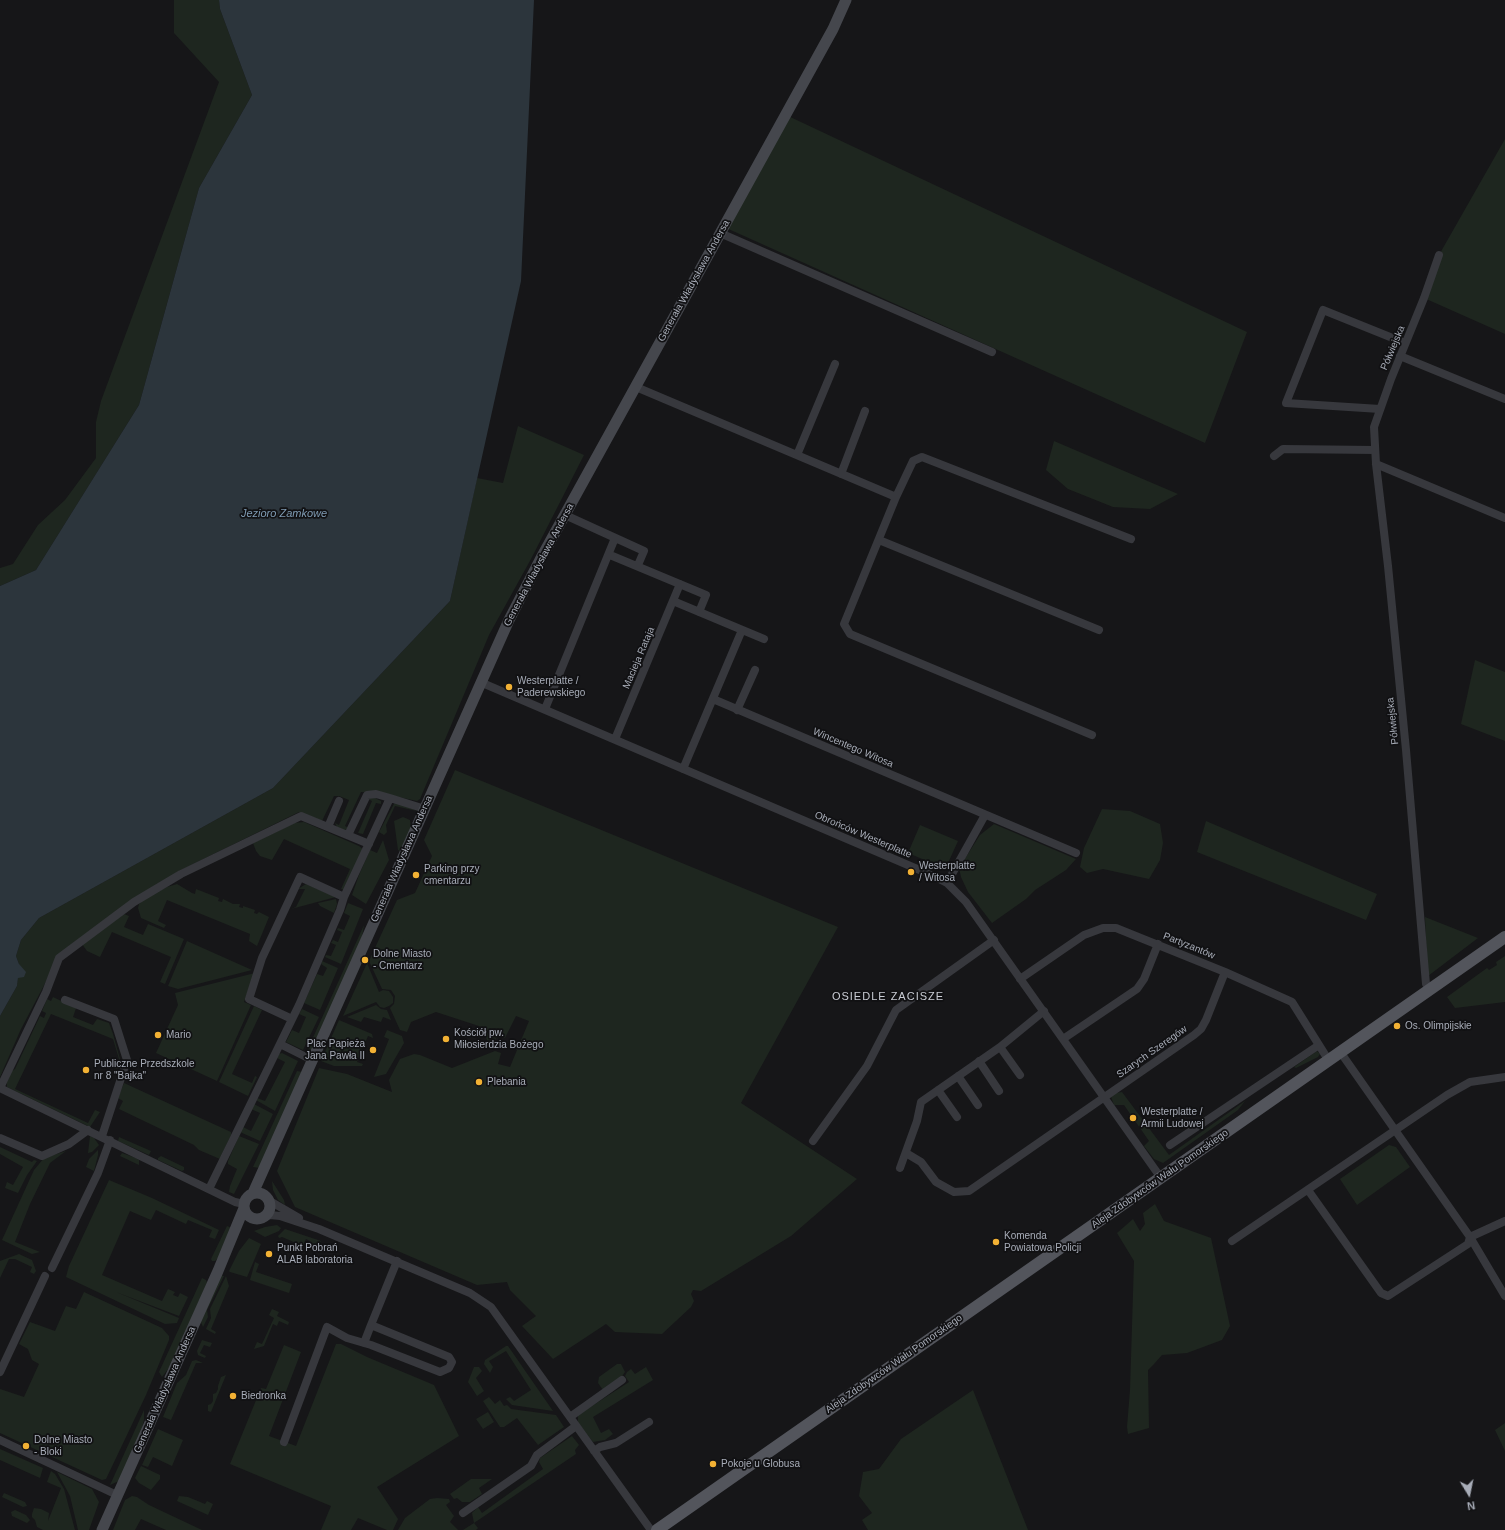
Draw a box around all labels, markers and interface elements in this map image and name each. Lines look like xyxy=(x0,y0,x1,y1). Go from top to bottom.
street label: Generała Władysława Andersa xyxy=(655,218,733,344)
street label: Półwiejska xyxy=(1378,324,1408,372)
street label: Generała Władysława Andersa xyxy=(501,502,577,628)
water label: Jezioro Zamkowe xyxy=(241,507,327,521)
street label: Macieja Rataja xyxy=(621,625,657,691)
place label: Westerplatte / Paderewskiego xyxy=(517,675,585,698)
marker: Westerplatte / Paderewskiego xyxy=(504,682,514,692)
street label: Półwiejska xyxy=(1385,697,1401,745)
street label: Wincentego Witosa xyxy=(811,726,895,770)
street label: Generała Władysława Andersa xyxy=(369,794,435,924)
street label: Obrońców Westerplatte xyxy=(813,809,913,861)
place label: Westerplatte / Witosa xyxy=(919,860,975,884)
place label: Parking przy cmentarzu xyxy=(424,863,480,886)
marker: Westerplatte / Witosa xyxy=(906,867,916,877)
marker: Parking przy cmentarzu xyxy=(411,870,421,880)
street label: Partyzantów xyxy=(1161,930,1217,962)
place label: Dolne Miasto - Cmentarz xyxy=(373,948,431,972)
marker: Dolne Miasto - Cmentarz xyxy=(360,955,370,965)
district label: OSIEDLE ZACISZE xyxy=(832,990,944,1004)
place label: Os. Olimpijskie xyxy=(1405,1020,1472,1032)
marker: Os. Olimpijskie xyxy=(1392,1021,1402,1031)
street label: Szarych Szeregów xyxy=(1114,1023,1190,1081)
place label: Kościół pw. Miłosierdzia Bożego xyxy=(454,1027,543,1050)
place label: Mario xyxy=(166,1029,191,1041)
marker: Mario xyxy=(153,1030,163,1040)
marker: Kościół pw. Miłosierdzia Bożego xyxy=(441,1034,451,1044)
place label: Plac Papieża Jana Pawła II xyxy=(305,1038,365,1062)
marker: Plac Papieża Jana Pawła II xyxy=(368,1045,378,1055)
place label: Publiczne Przedszkole nr 8 "Bajka" xyxy=(94,1058,195,1082)
marker: Publiczne Przedszkole nr 8 "Bajka" xyxy=(81,1065,91,1075)
place label: Plebania xyxy=(487,1076,526,1088)
marker: Plebania xyxy=(474,1077,484,1087)
place label: Westerplatte / Armii Ludowej xyxy=(1141,1106,1204,1130)
marker: Westerplatte / Armii Ludowej xyxy=(1128,1113,1138,1123)
street label: Aleja Zdobywców Wału Pomorskiego xyxy=(1089,1127,1231,1231)
place label: Komenda Powiatowa Policji xyxy=(1004,1230,1081,1254)
marker: Komenda Powiatowa Policji xyxy=(991,1237,1001,1247)
place label: Punkt Pobrań ALAB laboratoria xyxy=(277,1242,353,1266)
marker: Punkt Pobrań ALAB laboratoria xyxy=(264,1249,274,1259)
street label: Aleja Zdobywców Wału Pomorskiego xyxy=(823,1312,965,1416)
street label: Generała Władysława Andersa xyxy=(132,1325,198,1455)
place label: Biedronka xyxy=(241,1390,286,1402)
marker: Biedronka xyxy=(228,1391,238,1401)
place label: Dolne Miasto - Bloki xyxy=(34,1434,92,1458)
marker: Dolne Miasto - Bloki xyxy=(21,1441,31,1451)
place label: Pokoje u Globusa xyxy=(721,1458,800,1470)
marker: Pokoje u Globusa xyxy=(708,1459,718,1469)
north arrow xyxy=(1449,1474,1489,1514)
text: N xyxy=(1466,1499,1476,1512)

